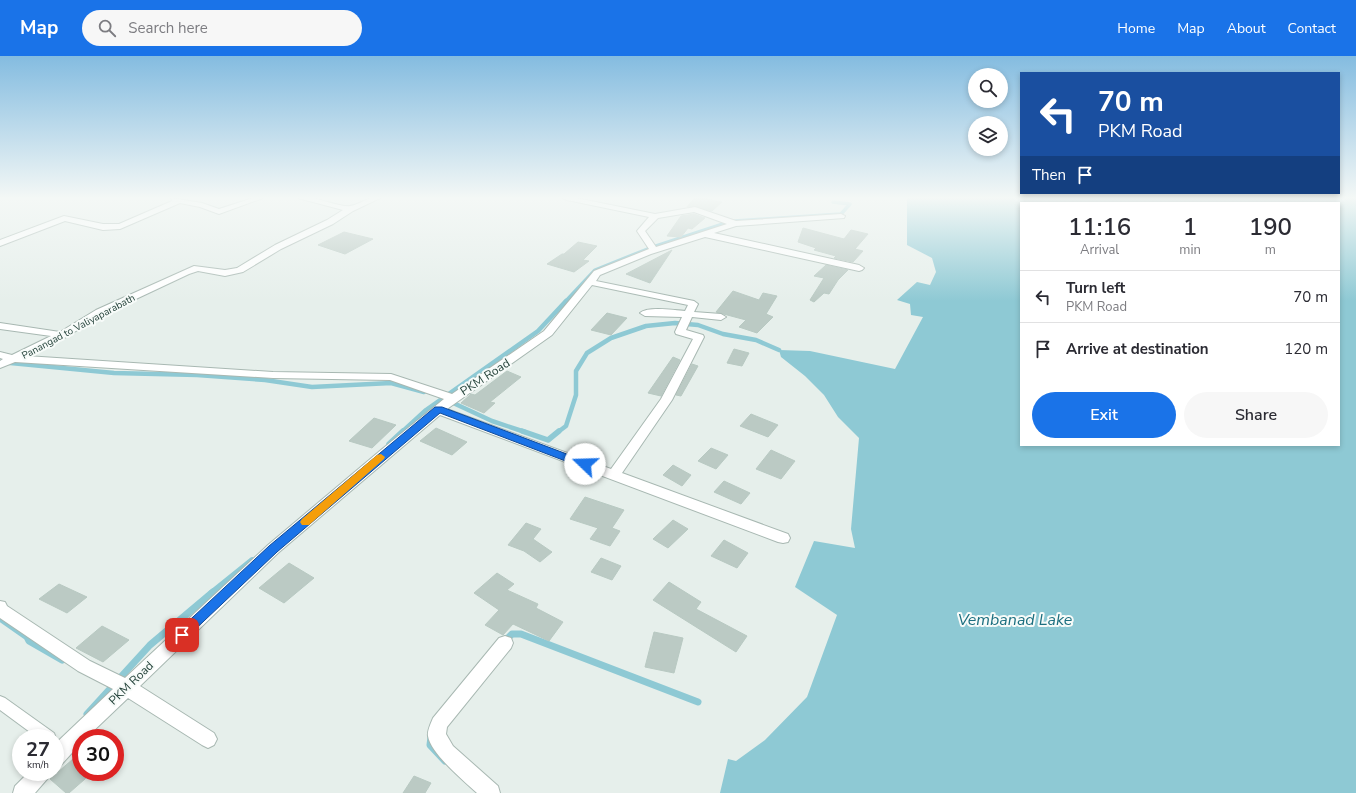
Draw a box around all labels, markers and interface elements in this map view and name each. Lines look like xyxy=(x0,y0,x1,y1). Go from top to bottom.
search box xyxy=(82,10,362,46)
text: Map xyxy=(20,15,58,41)
icon: search xyxy=(96,17,118,39)
text: Search here xyxy=(128,18,208,38)
text: Home xyxy=(1117,19,1155,38)
text: Map xyxy=(1177,19,1205,38)
text: About xyxy=(1227,19,1266,38)
text: Contact xyxy=(1288,19,1336,38)
map controls xyxy=(968,68,1008,156)
button: search xyxy=(968,68,1008,108)
text: 70 m xyxy=(1098,83,1164,121)
icon: left xyxy=(1032,88,1084,140)
button: layers xyxy=(968,116,1008,156)
text: PKM Road xyxy=(1098,119,1183,143)
icon: arrive xyxy=(1074,164,1096,186)
text: Then xyxy=(1032,165,1066,185)
text: 11:16 xyxy=(1068,211,1131,243)
text: 1 xyxy=(1183,211,1197,243)
text: 190 xyxy=(1249,211,1292,243)
text: Arrival xyxy=(1080,241,1119,259)
text: min xyxy=(1179,241,1201,259)
text: m xyxy=(1265,241,1276,259)
text: Turn left xyxy=(1066,278,1125,298)
icon: left xyxy=(1032,286,1054,308)
text: 70 m xyxy=(1293,287,1328,307)
street label: Panangad to Valiyaparabath xyxy=(19,291,138,363)
text: PKM Road xyxy=(1066,298,1127,316)
icon: arrive xyxy=(1032,338,1054,360)
text: Arrive at destination xyxy=(1066,339,1209,359)
text: 120 m xyxy=(1284,339,1328,359)
street label: PKM Road xyxy=(457,355,513,399)
button: Exit xyxy=(1032,392,1176,438)
button: Share xyxy=(1184,392,1328,438)
position arrow xyxy=(564,443,606,485)
water label: Vembanad Lake xyxy=(958,609,1073,631)
pin xyxy=(165,618,199,652)
icon: arrive xyxy=(171,624,193,646)
street label: PKM Road xyxy=(105,658,157,708)
speed limit sign: 30 xyxy=(72,729,124,781)
text: 27 xyxy=(26,736,50,763)
text: km/h xyxy=(27,758,49,772)

